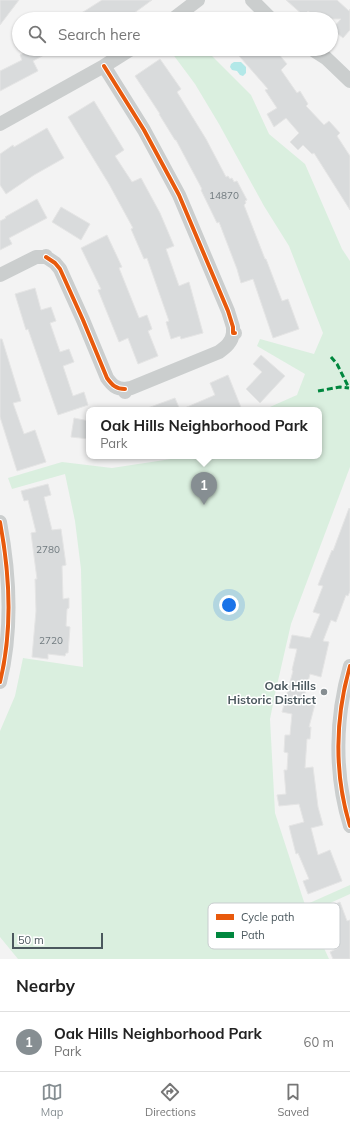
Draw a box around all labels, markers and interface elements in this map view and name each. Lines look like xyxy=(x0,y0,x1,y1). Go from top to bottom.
search box xyxy=(12,12,338,56)
icon: search xyxy=(26,23,48,45)
text: Search here xyxy=(58,25,140,44)
house number: 14870 xyxy=(209,189,239,202)
popup xyxy=(86,407,322,459)
text: Oak Hills Neighborhood Park xyxy=(100,416,308,435)
text: Park xyxy=(100,435,128,451)
pin: 1 xyxy=(191,472,217,505)
house number: 2780 xyxy=(36,543,60,556)
your location xyxy=(219,595,239,615)
house number: 2720 xyxy=(39,634,63,647)
place label: Oak Hills Historic District xyxy=(228,678,316,707)
marker: Oak Hills Historic District xyxy=(319,687,329,697)
legend xyxy=(208,903,340,949)
text: Cycle path xyxy=(241,910,294,924)
text: Path xyxy=(241,928,265,942)
scale bar xyxy=(12,931,103,950)
text: 50 m xyxy=(18,933,44,947)
text: Nearby xyxy=(16,975,75,996)
text: Oak Hills Neighborhood Park xyxy=(54,1024,262,1043)
text: 1 xyxy=(25,1034,33,1050)
text: 60 m xyxy=(304,1034,334,1050)
text: Park xyxy=(54,1043,81,1059)
tab: Map xyxy=(41,1081,63,1119)
tab: Directions xyxy=(145,1081,196,1119)
tab: Saved xyxy=(277,1081,309,1119)

